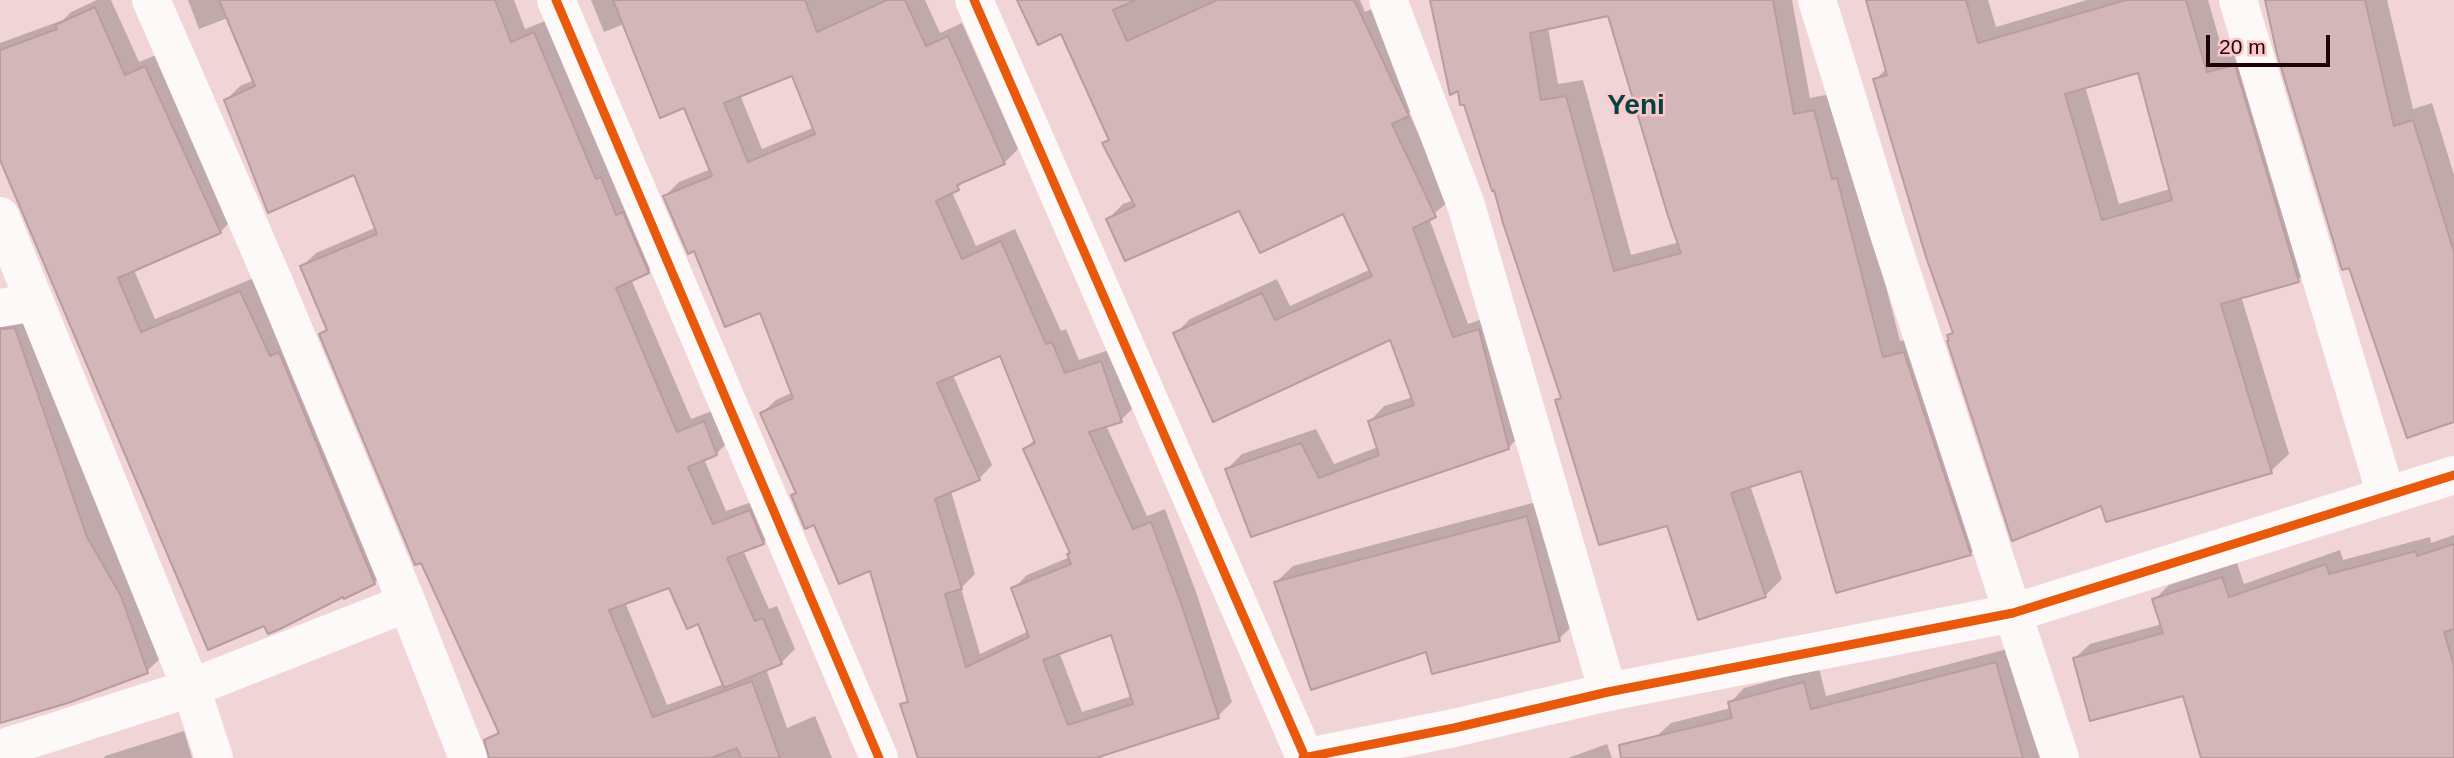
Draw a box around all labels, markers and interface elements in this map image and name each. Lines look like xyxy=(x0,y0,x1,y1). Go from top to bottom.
scale bar xyxy=(2209,21,2333,65)
text: 20 m xyxy=(2219,35,2266,58)
district label: Yeni xyxy=(1607,89,1665,123)

